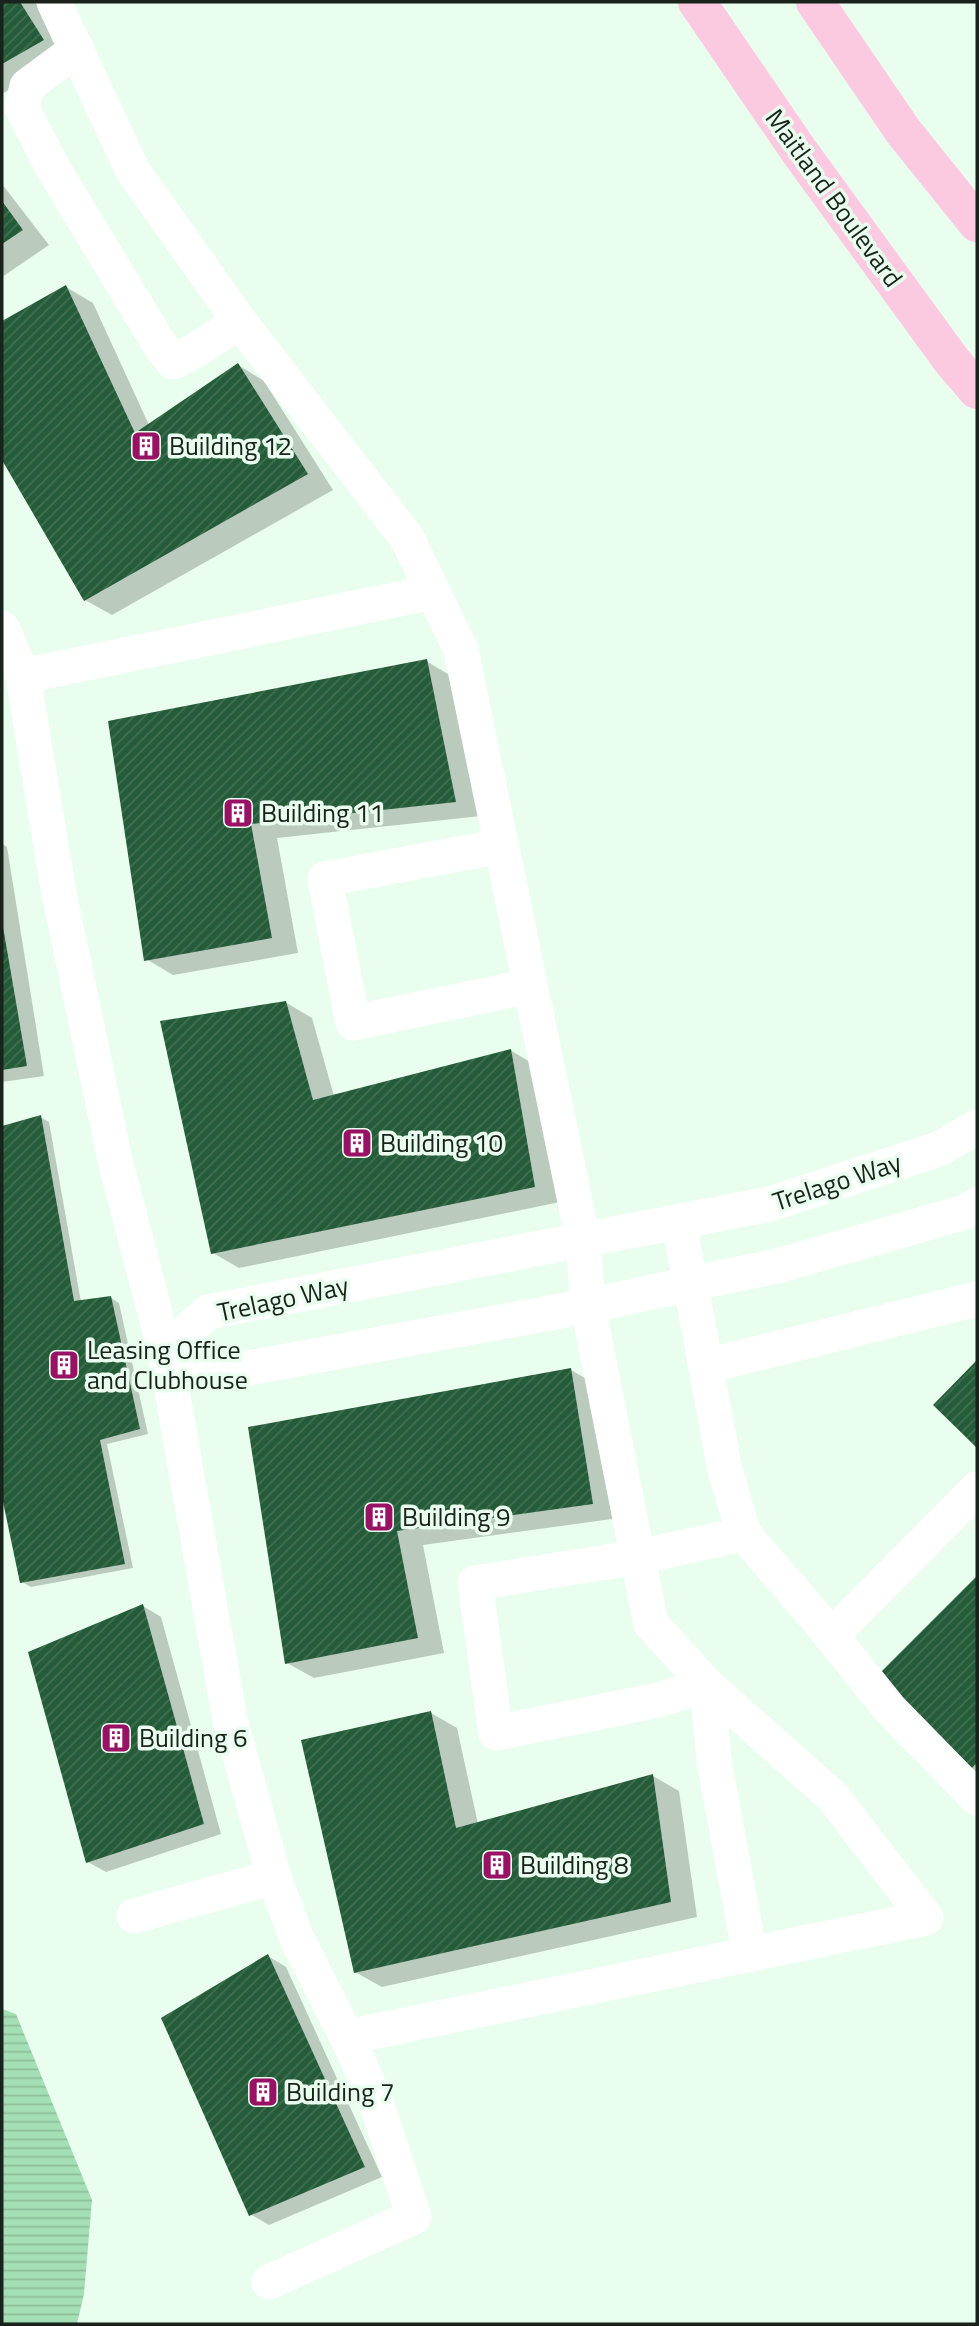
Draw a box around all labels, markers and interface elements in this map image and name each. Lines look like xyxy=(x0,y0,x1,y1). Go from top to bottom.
street label: Maitland Boulevard xyxy=(756,100,913,295)
place label: Building 12 xyxy=(169,426,292,465)
building icon: Building 12 xyxy=(129,429,163,463)
place label: Building 11 xyxy=(261,793,384,832)
building icon: Building 11 xyxy=(221,796,255,830)
place label: Building 10 xyxy=(380,1123,503,1162)
building icon: Building 10 xyxy=(340,1126,374,1160)
street label: Trelago Way xyxy=(767,1142,906,1221)
street label: Trelago Way xyxy=(214,1266,352,1331)
place label: Leasing Office and Clubhouse xyxy=(87,1330,248,1399)
building icon: Leasing Office and Clubhouse xyxy=(47,1348,81,1382)
place label: Building 9 xyxy=(402,1497,511,1536)
building icon: Building 9 xyxy=(362,1500,396,1534)
place label: Building 6 xyxy=(139,1718,248,1757)
building icon: Building 6 xyxy=(99,1721,133,1755)
place label: Building 8 xyxy=(520,1845,629,1884)
building icon: Building 8 xyxy=(480,1848,514,1882)
place label: Building 7 xyxy=(286,2072,395,2111)
building icon: Building 7 xyxy=(246,2075,280,2109)

